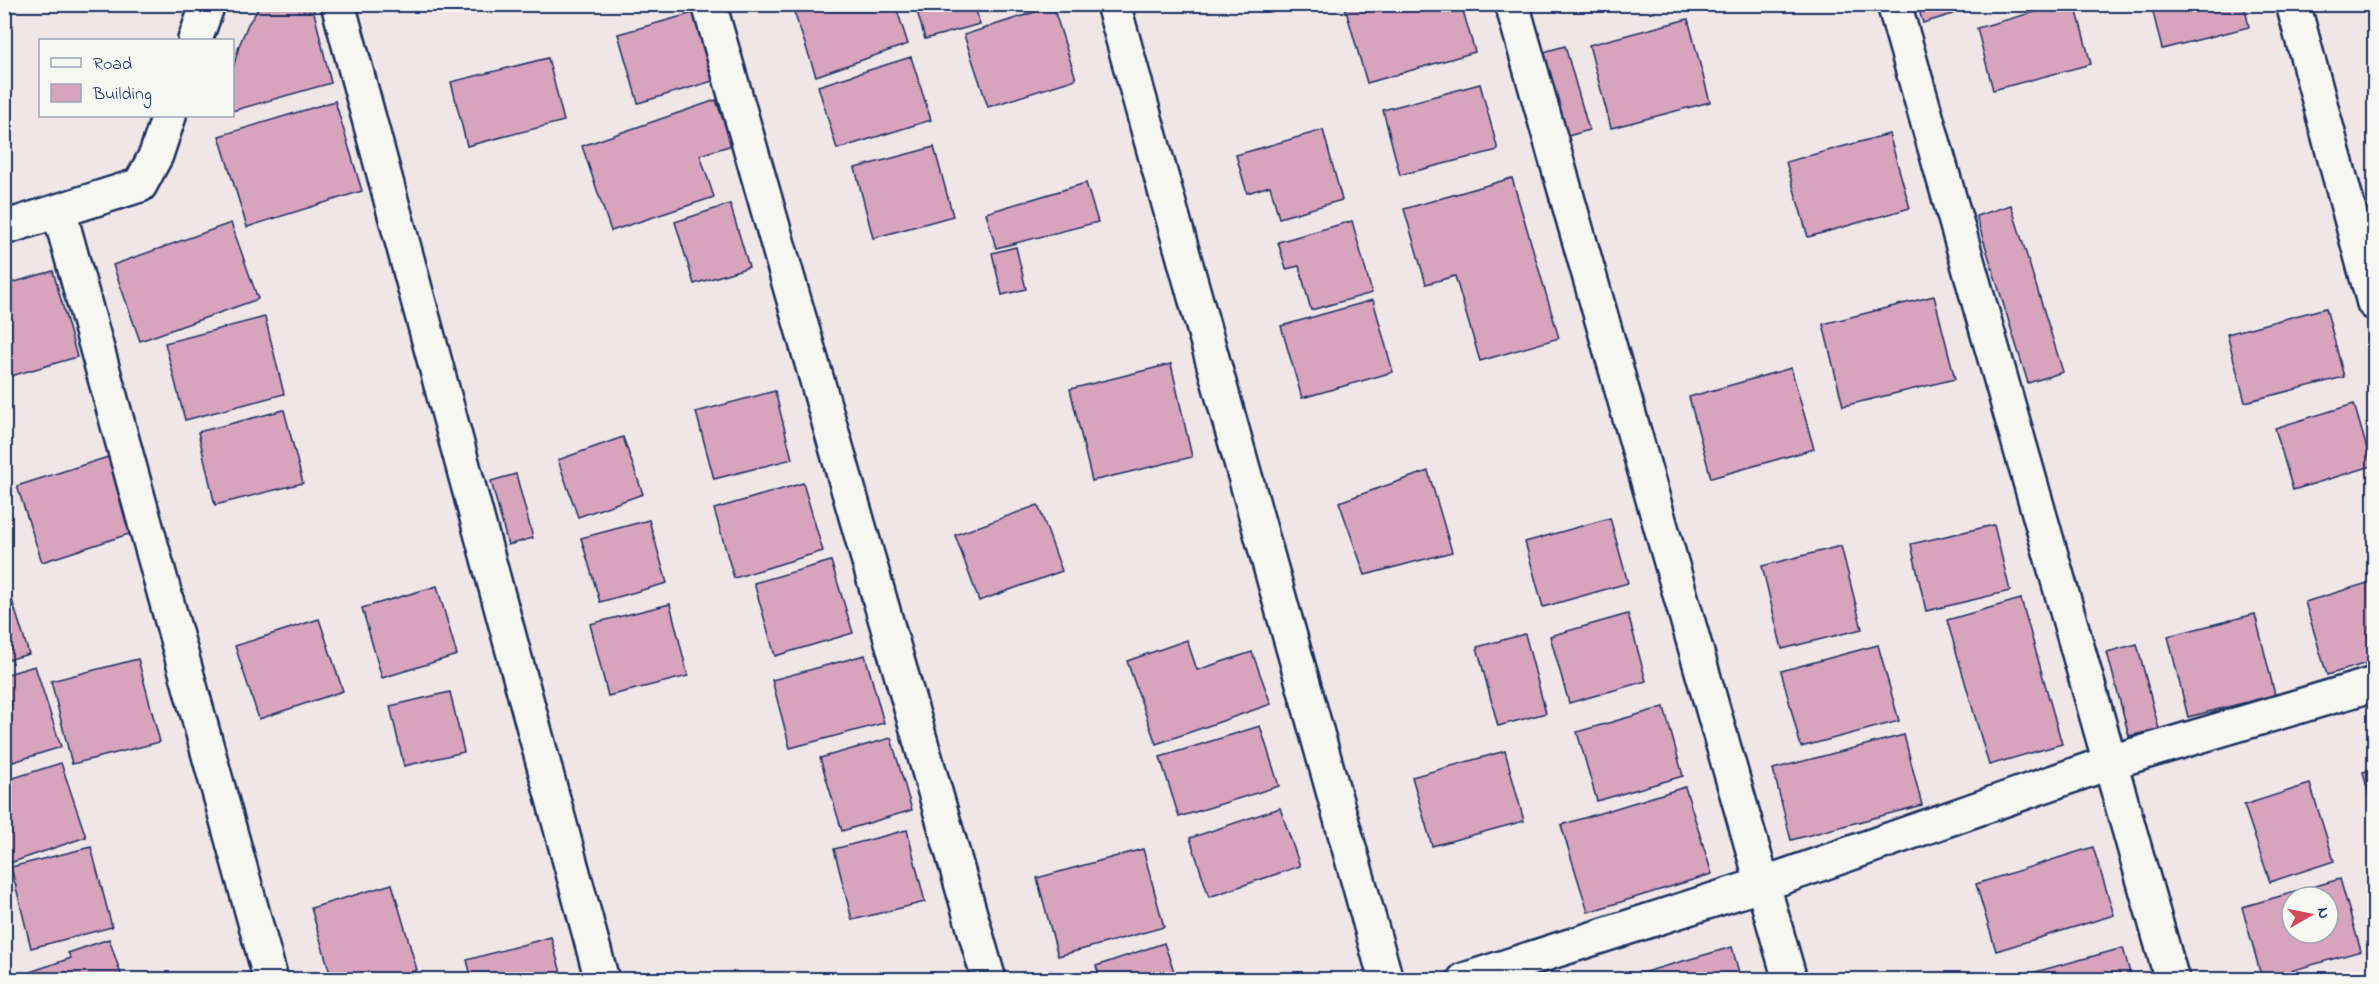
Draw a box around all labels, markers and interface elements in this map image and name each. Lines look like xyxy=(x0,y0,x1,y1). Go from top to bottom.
legend xyxy=(39,39,234,117)
text: Road xyxy=(93,52,132,78)
text: Building xyxy=(92,82,152,109)
north arrow xyxy=(2280,885,2340,945)
text: N xyxy=(2310,906,2336,920)

